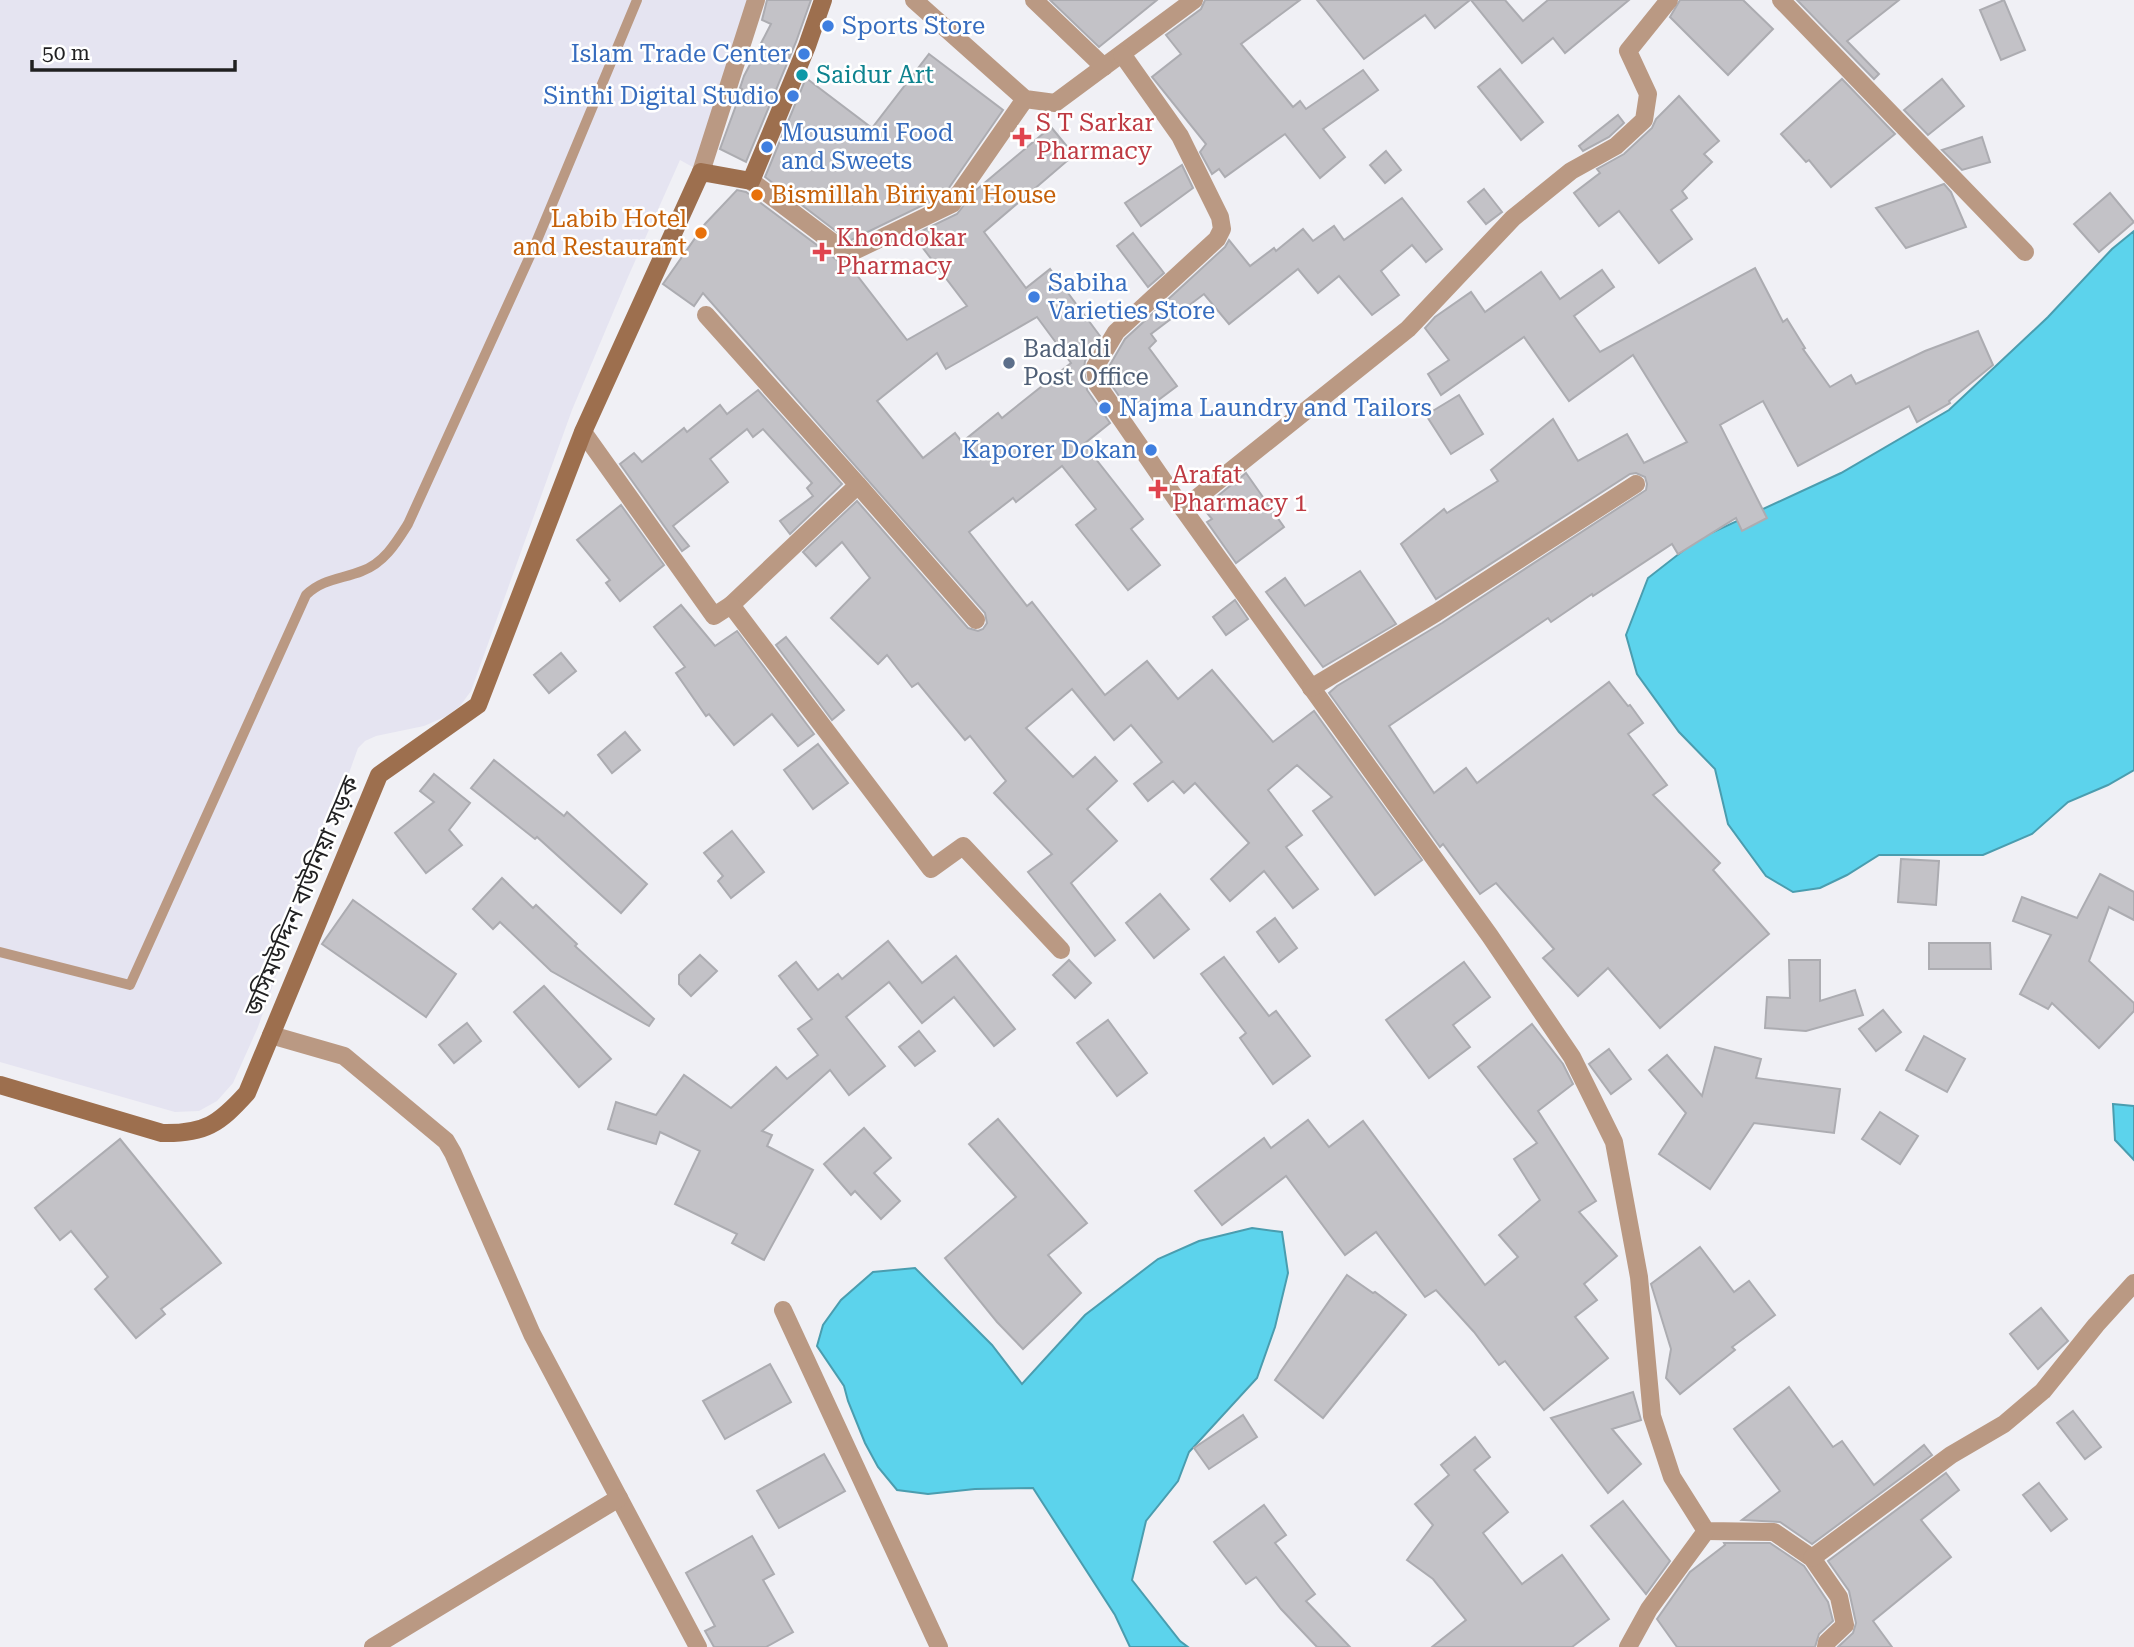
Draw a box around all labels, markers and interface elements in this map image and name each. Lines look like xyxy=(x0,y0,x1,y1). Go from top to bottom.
place label: Sports Store xyxy=(842,12,985,40)
marker: Sports Store xyxy=(820,18,836,34)
scale bar xyxy=(32,28,234,72)
place label: Islam Trade Center xyxy=(571,40,790,68)
text: 50 m xyxy=(42,41,90,65)
marker: Islam Trade Center xyxy=(796,46,812,62)
place label: Saidur Art xyxy=(816,61,934,89)
marker: Saidur Art xyxy=(794,67,810,83)
place label: Sinthi Digital Studio xyxy=(543,82,779,110)
marker: Sinthi Digital Studio xyxy=(785,88,801,104)
place label: S T Sarkar Pharmacy xyxy=(1036,109,1154,165)
place label: Mousumi Food and Sweets xyxy=(781,119,953,175)
marker: S T Sarkar Pharmacy xyxy=(1014,129,1030,145)
marker: Mousumi Food and Sweets xyxy=(759,139,775,155)
place label: Bismillah Biriyani House xyxy=(771,181,1056,209)
marker: Bismillah Biriyani House xyxy=(749,187,765,203)
place label: Labib Hotel and Restaurant xyxy=(512,205,687,261)
place label: Khondokar Pharmacy xyxy=(836,224,967,280)
marker: Labib Hotel and Restaurant xyxy=(693,225,709,241)
marker: Khondokar Pharmacy xyxy=(814,244,830,260)
place label: Sabiha Varieties Store xyxy=(1048,269,1215,325)
marker: Sabiha Varieties Store xyxy=(1026,289,1042,305)
place label: Badaldi Post Office xyxy=(1023,335,1149,391)
marker: Badaldi Post Office xyxy=(1001,355,1017,371)
place label: Najma Laundry and Tailors xyxy=(1119,394,1432,422)
marker: Najma Laundry and Tailors xyxy=(1097,400,1113,416)
place label: Kaporer Dokan xyxy=(961,436,1137,464)
marker: Kaporer Dokan xyxy=(1143,442,1159,458)
place label: Arafat Pharmacy 1 xyxy=(1172,461,1308,517)
marker: Arafat Pharmacy 1 xyxy=(1150,481,1166,497)
street label: জসিমউদ্দিন বাউনিয়া সড়ক xyxy=(238,771,365,1021)

